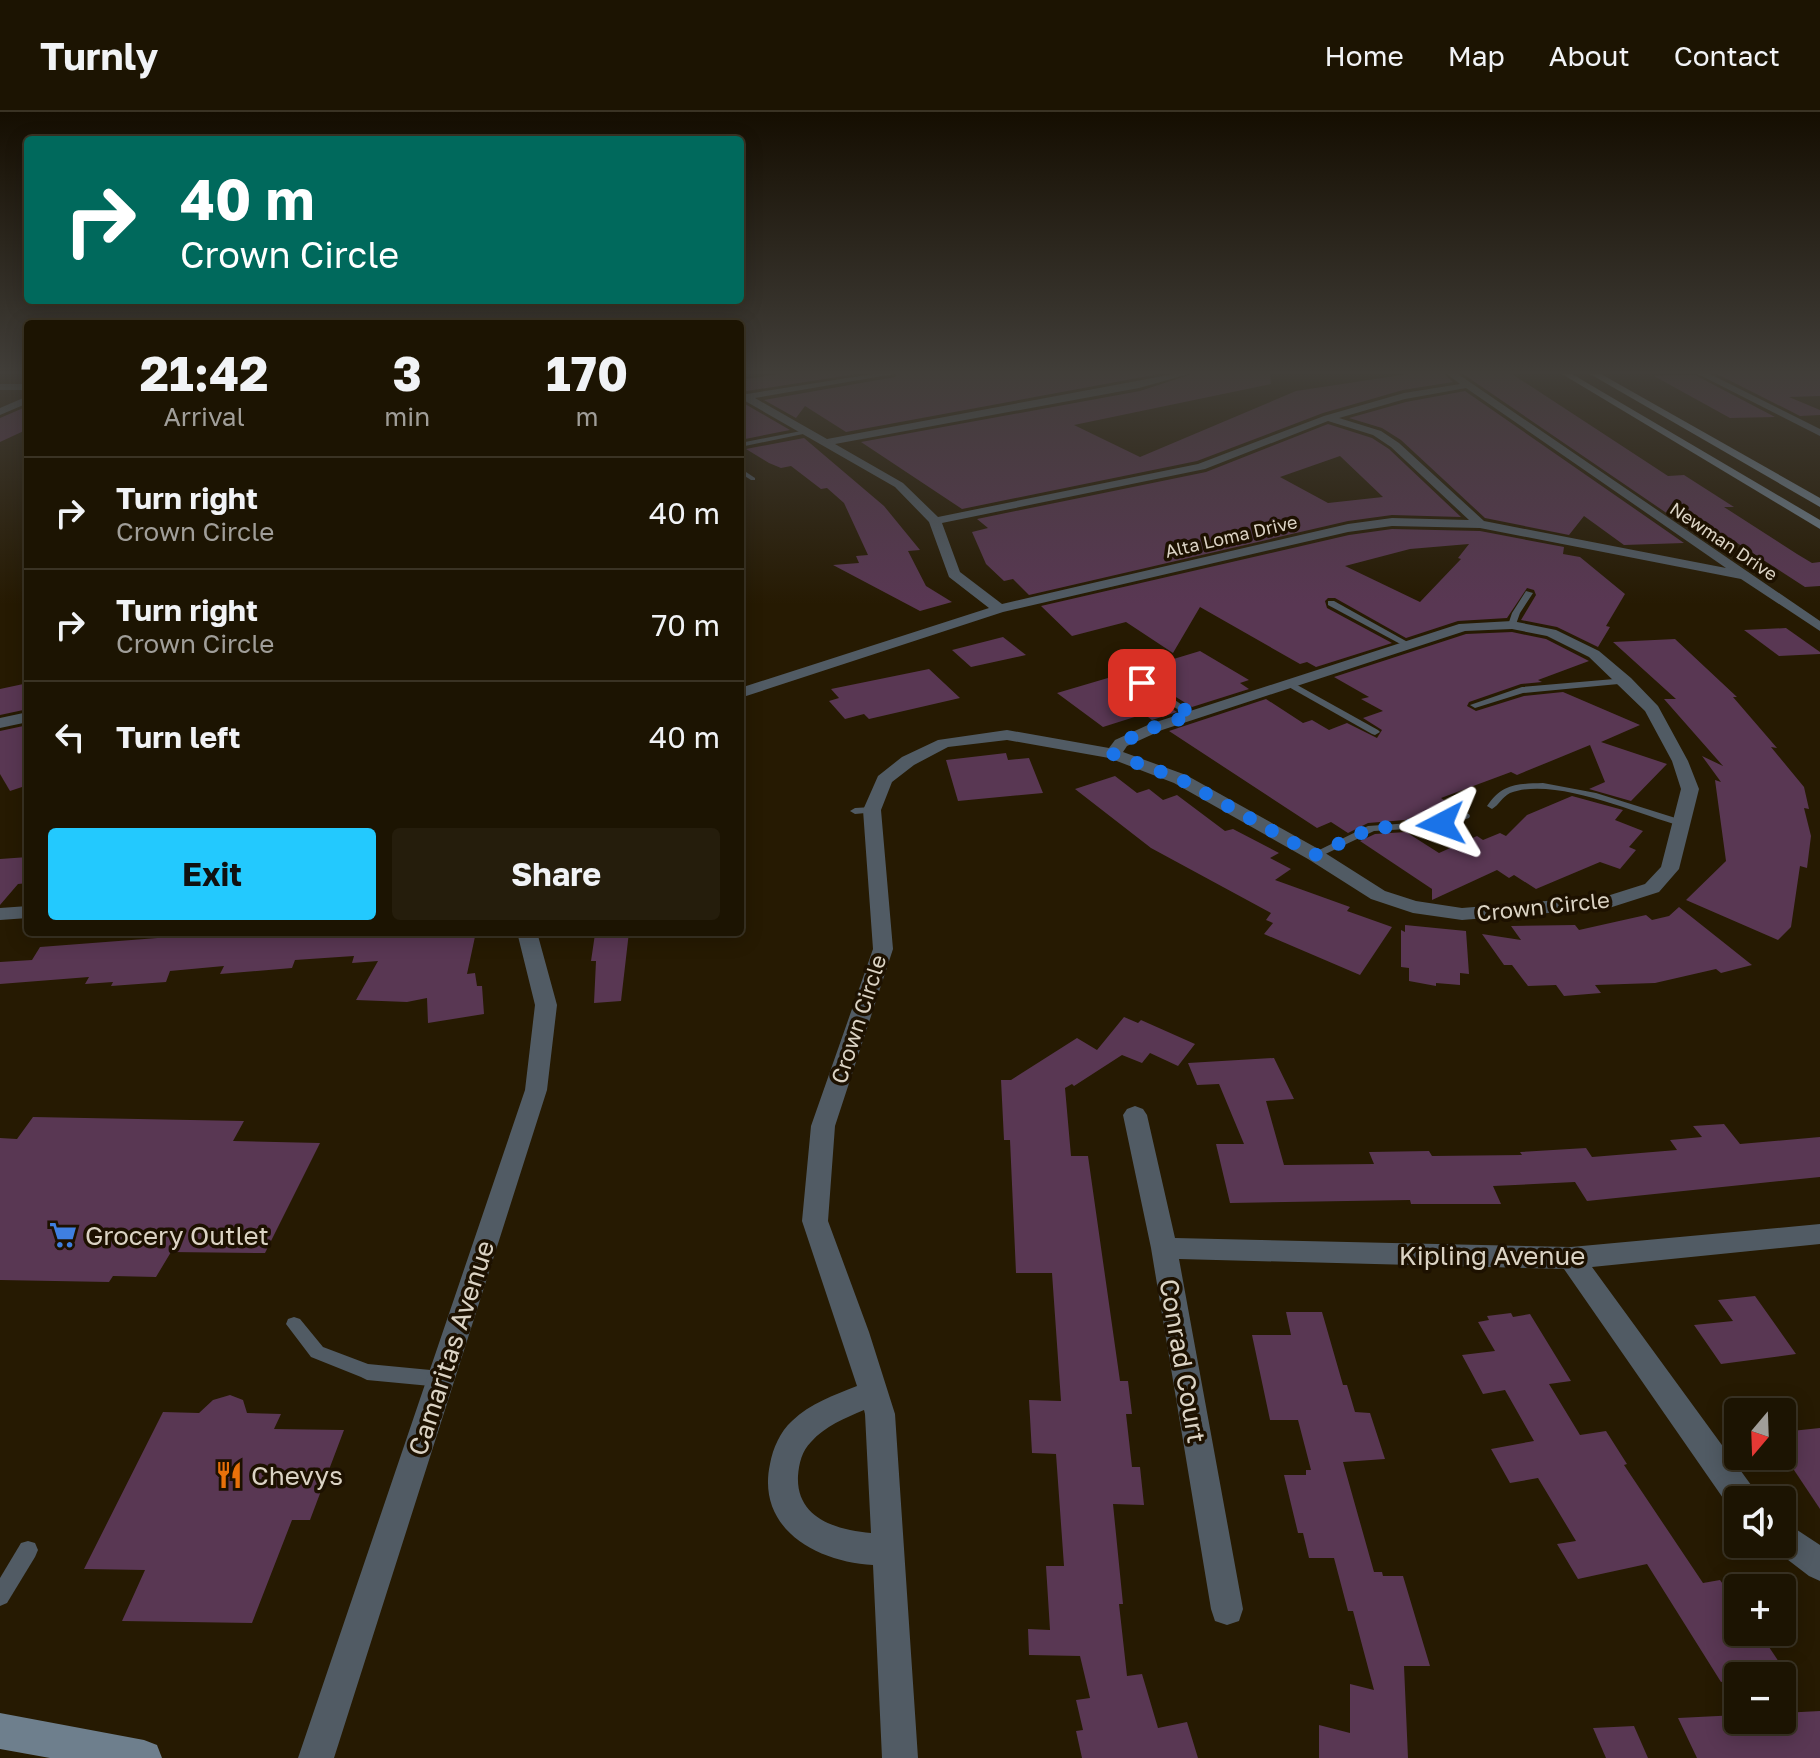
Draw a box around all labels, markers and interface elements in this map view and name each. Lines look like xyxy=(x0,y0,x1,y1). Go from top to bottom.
text: Turnly xyxy=(40,33,158,78)
text: Home xyxy=(1325,39,1404,72)
text: Map xyxy=(1448,39,1505,72)
text: About xyxy=(1549,39,1630,72)
text: Contact xyxy=(1674,39,1780,72)
text: 40 m xyxy=(180,165,314,232)
icon: right xyxy=(48,168,152,272)
text: Crown Circle xyxy=(180,233,399,276)
text: 21:42 xyxy=(140,344,268,402)
text: 3 xyxy=(393,344,422,402)
text: 170 xyxy=(546,344,628,402)
text: Arrival xyxy=(163,401,245,432)
text: min xyxy=(384,401,430,432)
text: m xyxy=(576,401,599,432)
text: Turn right xyxy=(116,480,258,516)
icon: right xyxy=(48,491,92,535)
text: 40 m xyxy=(649,495,720,531)
street label: Newman Drive xyxy=(1666,497,1782,585)
street label: Alta Loma Drive xyxy=(1163,510,1299,562)
text: Crown Circle xyxy=(116,516,274,547)
text: Turn right xyxy=(116,592,258,628)
icon: right xyxy=(48,603,92,647)
text: 70 m xyxy=(651,607,720,643)
text: Crown Circle xyxy=(116,628,274,659)
pin xyxy=(1108,649,1176,717)
icon: arrive xyxy=(1120,661,1164,705)
icon: left xyxy=(48,715,92,759)
text: Turn left xyxy=(116,719,241,755)
text: 40 m xyxy=(649,719,720,755)
position arrow xyxy=(1399,782,1483,866)
button: Exit xyxy=(48,828,376,920)
button: Share xyxy=(392,828,720,920)
street label: Crown Circle xyxy=(1475,886,1611,926)
street label: Crown Circle xyxy=(824,951,892,1087)
supermarket icon: Grocery Outlet xyxy=(48,1220,78,1250)
place label: Grocery Outlet xyxy=(85,1220,269,1251)
street label: Camaritas Avenue xyxy=(402,1237,500,1459)
street label: Kipling Avenue xyxy=(1399,1240,1585,1271)
street label: Conrad Court xyxy=(1153,1276,1213,1446)
north arrow xyxy=(1724,1398,1796,1470)
map controls xyxy=(1724,1398,1796,1734)
restaurant icon: Chevys xyxy=(214,1460,244,1490)
place label: Chevys xyxy=(251,1460,343,1491)
button: sound xyxy=(1724,1486,1796,1558)
button: + xyxy=(1724,1574,1796,1646)
button: − xyxy=(1724,1662,1796,1734)

